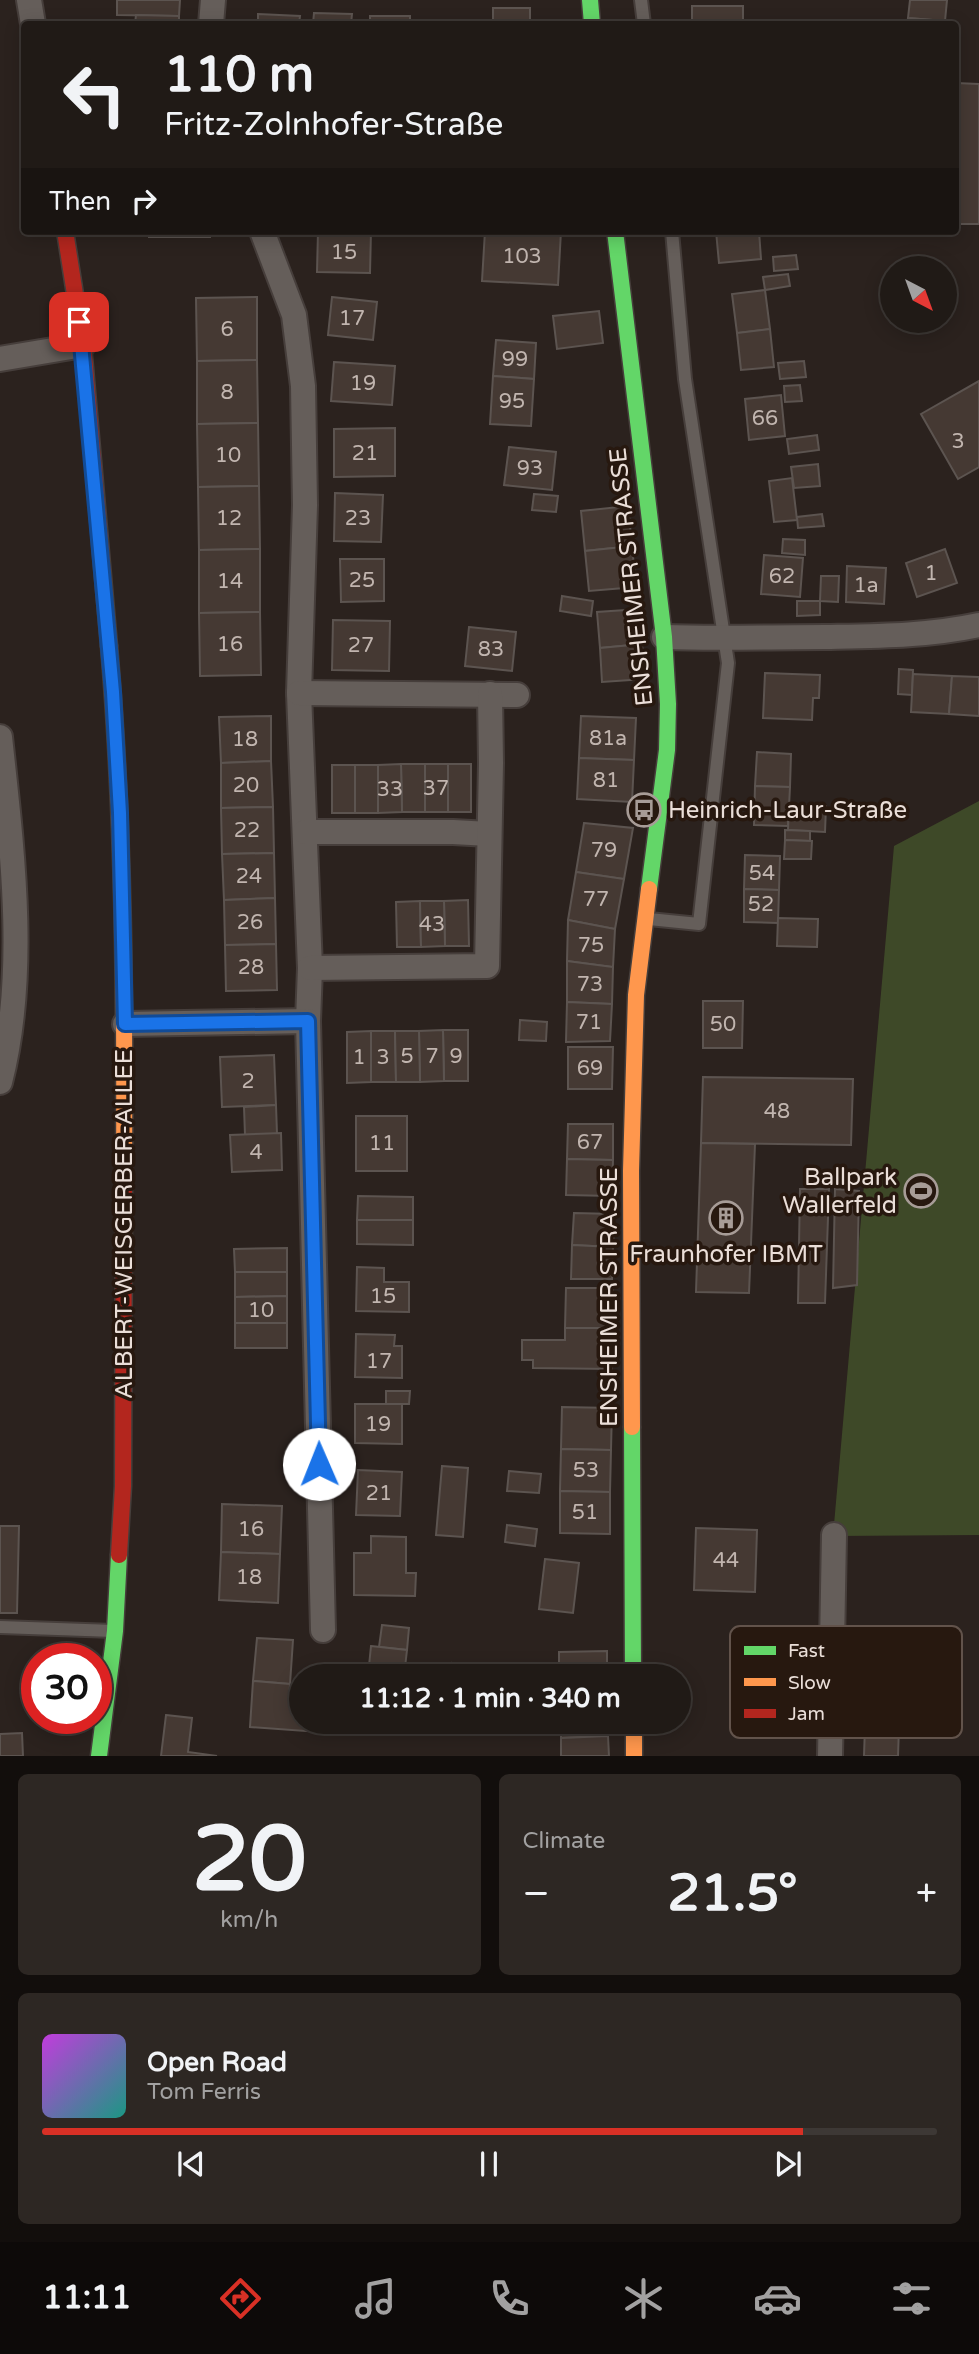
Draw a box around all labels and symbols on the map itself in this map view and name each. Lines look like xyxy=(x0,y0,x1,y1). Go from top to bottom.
house number: 15 xyxy=(331,240,357,265)
house number: 103 xyxy=(502,244,542,269)
north arrow xyxy=(880,256,957,332)
pin xyxy=(49,292,109,352)
house number: 17 xyxy=(339,306,365,331)
house number: 6 xyxy=(220,317,234,342)
house number: 99 xyxy=(502,347,528,372)
house number: 19 xyxy=(350,371,376,396)
house number: 8 xyxy=(220,380,234,405)
house number: 95 xyxy=(499,389,525,414)
house number: 66 xyxy=(752,406,778,431)
house number: 3 xyxy=(951,429,965,454)
house number: 21 xyxy=(352,441,378,466)
house number: 10 xyxy=(215,443,241,468)
street label: ENSHEIMER STRASSE xyxy=(603,446,659,708)
house number: 93 xyxy=(517,456,543,481)
house number: 12 xyxy=(216,506,242,531)
house number: 23 xyxy=(345,506,371,531)
house number: 1 xyxy=(924,561,938,586)
house number: 62 xyxy=(769,564,795,589)
house number: 25 xyxy=(349,568,375,593)
house number: 14 xyxy=(217,569,243,594)
house number: 1a xyxy=(854,573,879,598)
house number: 16 xyxy=(217,632,243,657)
house number: 27 xyxy=(348,633,374,658)
house number: 83 xyxy=(478,637,504,662)
house number: 81a xyxy=(589,726,627,751)
house number: 18 xyxy=(232,727,258,752)
house number: 81 xyxy=(593,768,619,793)
house number: 20 xyxy=(233,773,259,798)
house number: 37 xyxy=(423,776,449,801)
house number: 33 xyxy=(377,777,403,802)
bus stop icon: Heinrich-Laur-Straße xyxy=(625,791,663,829)
place label: Heinrich-Laur-Straße xyxy=(668,796,907,825)
house number: 22 xyxy=(234,818,260,843)
house number: 79 xyxy=(591,838,617,863)
house number: 54 xyxy=(749,861,775,886)
house number: 24 xyxy=(236,864,262,889)
house number: 77 xyxy=(583,887,609,912)
house number: 52 xyxy=(748,892,774,917)
house number: 26 xyxy=(237,910,263,935)
house number: 43 xyxy=(419,912,445,937)
house number: 75 xyxy=(578,933,604,958)
house number: 28 xyxy=(238,955,264,980)
house number: 73 xyxy=(577,972,603,997)
house number: 71 xyxy=(576,1010,602,1035)
house number: 50 xyxy=(710,1012,736,1037)
house number: 5 xyxy=(400,1044,414,1069)
house number: 7 xyxy=(425,1044,439,1069)
house number: 9 xyxy=(449,1044,463,1069)
house number: 1 xyxy=(352,1045,366,1070)
house number: 3 xyxy=(376,1045,390,1070)
street label: ALBERT-WEISGERBER-ALLEE xyxy=(110,1049,139,1399)
house number: 69 xyxy=(577,1056,603,1081)
house number: 2 xyxy=(241,1069,255,1094)
house number: 48 xyxy=(764,1099,790,1124)
house number: 67 xyxy=(577,1130,603,1155)
house number: 11 xyxy=(369,1131,395,1156)
house number: 4 xyxy=(249,1140,263,1165)
place label: Ballpark Wallerfeld xyxy=(782,1163,897,1220)
street label: ENSHEIMER STRASSE xyxy=(595,1167,624,1427)
sports icon: Ballpark Wallerfeld xyxy=(902,1172,940,1210)
building icon: Fraunhofer IBMT xyxy=(707,1199,745,1237)
place label: Fraunhofer IBMT xyxy=(629,1240,823,1269)
house number: 15 xyxy=(370,1284,396,1309)
house number: 10 xyxy=(248,1298,274,1323)
house number: 17 xyxy=(366,1349,392,1374)
house number: 19 xyxy=(365,1412,391,1437)
position arrow xyxy=(282,1427,356,1501)
house number: 53 xyxy=(573,1458,599,1483)
house number: 21 xyxy=(366,1481,392,1506)
house number: 51 xyxy=(572,1500,598,1525)
house number: 16 xyxy=(238,1517,264,1542)
house number: 44 xyxy=(713,1548,739,1573)
house number: 18 xyxy=(236,1565,262,1590)
legend xyxy=(730,1626,962,1738)
text: Fast xyxy=(788,1640,825,1662)
speed limit sign: 30 xyxy=(21,1643,112,1734)
text: Slow xyxy=(788,1672,831,1694)
text: Jam xyxy=(788,1703,825,1725)

